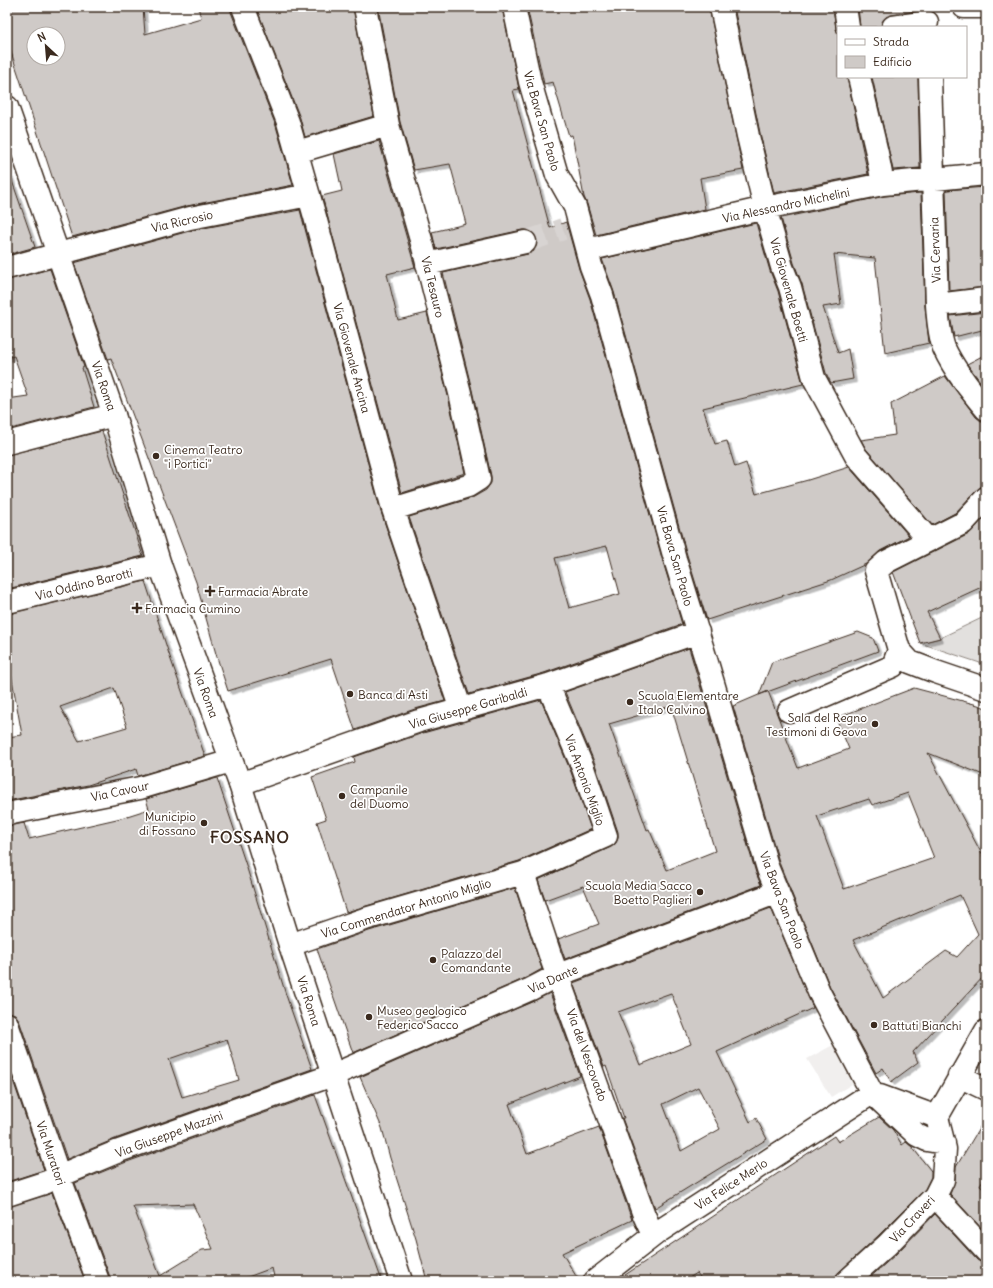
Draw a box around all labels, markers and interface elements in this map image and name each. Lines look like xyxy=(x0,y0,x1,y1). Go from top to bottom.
north arrow xyxy=(26,26,66,66)
legend xyxy=(837,26,967,78)
text: N xyxy=(35,29,48,45)
text: Strada xyxy=(873,34,909,49)
text: Edificio xyxy=(873,54,912,69)
street label: Via Bava San Paolo xyxy=(521,69,564,173)
street label: Via Alessandro Michelini xyxy=(721,184,851,226)
street label: Via Ricrosio xyxy=(150,207,215,235)
street label: Via Cervaria xyxy=(926,217,944,283)
street label: Via Giovenale Boetti xyxy=(767,236,811,344)
street label: Via Tesauro xyxy=(418,255,448,319)
street label: Via Giovenale Ancina xyxy=(330,301,374,415)
street label: Via Roma xyxy=(89,359,120,413)
place label: Cinema Teatro "i Portici" xyxy=(164,442,243,471)
marker: Cinema Teatro "i Portici" xyxy=(151,451,161,461)
street label: Via Bava San Paolo xyxy=(654,504,697,608)
street label: Via Oddino Barotti xyxy=(34,565,134,603)
place label: Farmacia Abrate xyxy=(218,584,308,599)
marker: Farmacia Abrate xyxy=(205,586,215,596)
place label: Farmacia Cumino xyxy=(145,601,241,616)
marker: Farmacia Cumino xyxy=(132,603,142,613)
street label: Via Roma xyxy=(190,666,222,720)
street label: Via Giuseppe Garibaldi xyxy=(407,684,529,732)
place label: Banca di Asti xyxy=(358,687,428,702)
place label: Scuola Elementare Italo Calvino xyxy=(638,688,739,717)
marker: Banca di Asti xyxy=(345,689,355,699)
marker: Scuola Elementare Italo Calvino xyxy=(625,697,635,707)
place label: Sala del Regno Testimoni di Geova xyxy=(766,710,867,739)
marker: Sala del Regno Testimoni di Geova xyxy=(870,719,880,729)
street label: Via Antonio Miglio xyxy=(562,732,608,828)
street label: Via Cavour xyxy=(90,778,151,804)
place label: Campanile del Duomo xyxy=(350,782,409,811)
marker: Campanile del Duomo xyxy=(337,791,347,801)
place label: Municipio di Fossano xyxy=(139,809,196,838)
marker: Municipio di Fossano xyxy=(199,818,209,828)
district label: FOSSANO xyxy=(210,827,290,847)
street label: Via Bava San Paolo xyxy=(756,849,808,951)
street label: Via Commendator Antonio Miglio xyxy=(319,875,493,941)
place label: Scuola Media Sacco Boetto Paglieri xyxy=(585,878,692,907)
marker: Scuola Media Sacco Boetto Paglieri xyxy=(695,887,705,897)
place label: Palazzo del Comandante xyxy=(441,946,511,975)
marker: Palazzo del Comandante xyxy=(428,955,438,965)
street label: Via Dante xyxy=(526,961,580,997)
street label: Via Roma xyxy=(294,974,324,1028)
place label: Museo geologico Federico Sacco xyxy=(377,1003,467,1032)
street label: Via del Vescovado xyxy=(563,1007,611,1103)
marker: Museo geologico Federico Sacco xyxy=(364,1012,374,1022)
place label: Battuti Bianchi xyxy=(882,1018,961,1033)
marker: Battuti Bianchi xyxy=(869,1020,879,1030)
street label: Via Giuseppe Mazzini xyxy=(113,1108,225,1160)
street label: Via Muratori xyxy=(33,1119,69,1187)
street label: Via Felice Merlo xyxy=(692,1155,770,1213)
street label: Via Craveri xyxy=(886,1192,938,1246)

